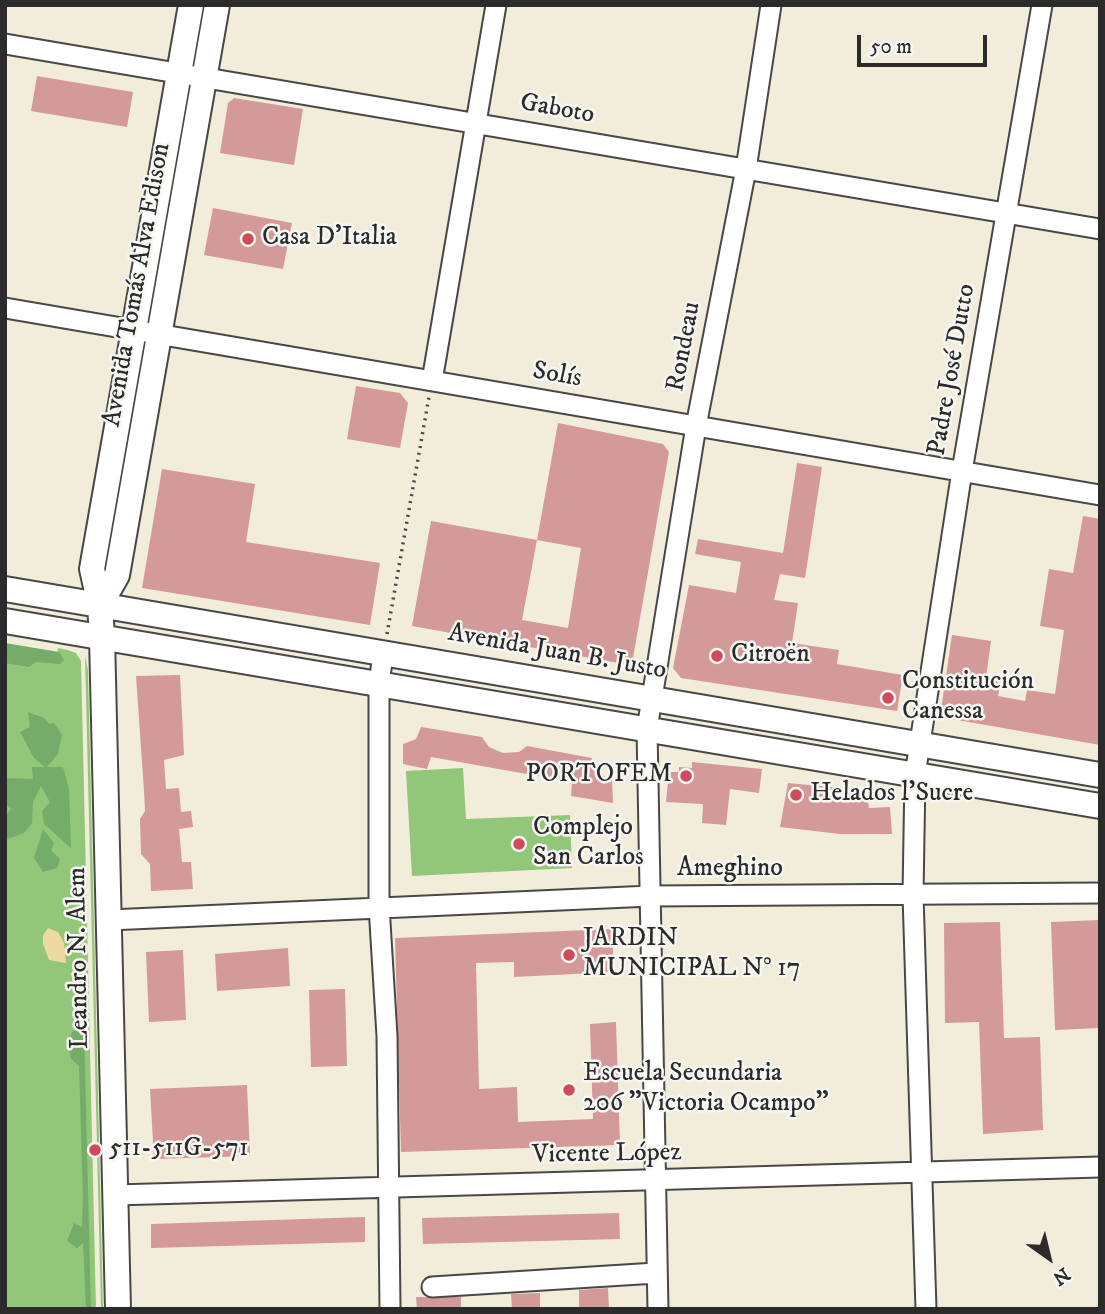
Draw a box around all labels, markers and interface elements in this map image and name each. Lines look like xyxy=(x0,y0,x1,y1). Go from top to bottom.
scale bar xyxy=(860,21,990,65)
text: 50 m xyxy=(870,34,912,60)
street label: Gaboto xyxy=(517,88,597,132)
street label: Avenida Tomás Alva Edison xyxy=(98,141,178,429)
place label: Casa D'Italia xyxy=(262,223,397,255)
marker: Casa D'Italia xyxy=(240,231,256,247)
street label: Padre José Dutto xyxy=(923,282,983,458)
street label: Rondeau xyxy=(661,300,709,394)
street label: Solís xyxy=(530,356,584,396)
street label: Avenida Juan B. Justo xyxy=(445,618,669,688)
place label: Citroën xyxy=(731,640,810,672)
marker: Citroën xyxy=(709,648,725,664)
place label: Constitución Canessa xyxy=(902,667,1034,728)
marker: Constitución Canessa xyxy=(880,690,896,706)
place label: PORTOFEM xyxy=(525,760,672,792)
marker: PORTOFEM xyxy=(678,768,694,784)
place label: Helados l'Sucre xyxy=(810,779,973,811)
marker: Helados l'Sucre xyxy=(788,787,804,803)
place label: Complejo San Carlos xyxy=(533,813,644,874)
marker: Complejo San Carlos xyxy=(511,836,527,852)
street label: Ameghino xyxy=(677,854,783,886)
street label: Leandro N. Alem xyxy=(63,867,97,1049)
place label: JARDIN MUNICIPAL N° 17 xyxy=(583,924,800,986)
marker: JARDIN MUNICIPAL N° 17 xyxy=(561,947,577,963)
place label: Escuela Secundaria 206 "Victoria Ocampo" xyxy=(583,1059,829,1120)
marker: Escuela Secundaria 206 "Victoria Ocampo" xyxy=(561,1082,577,1098)
place label: 511-511G-571 xyxy=(109,1134,248,1166)
street label: Vicente López xyxy=(532,1138,682,1172)
marker: 511-511G-571 xyxy=(87,1142,103,1158)
north arrow xyxy=(1014,1223,1084,1293)
text: N xyxy=(1048,1262,1074,1290)

